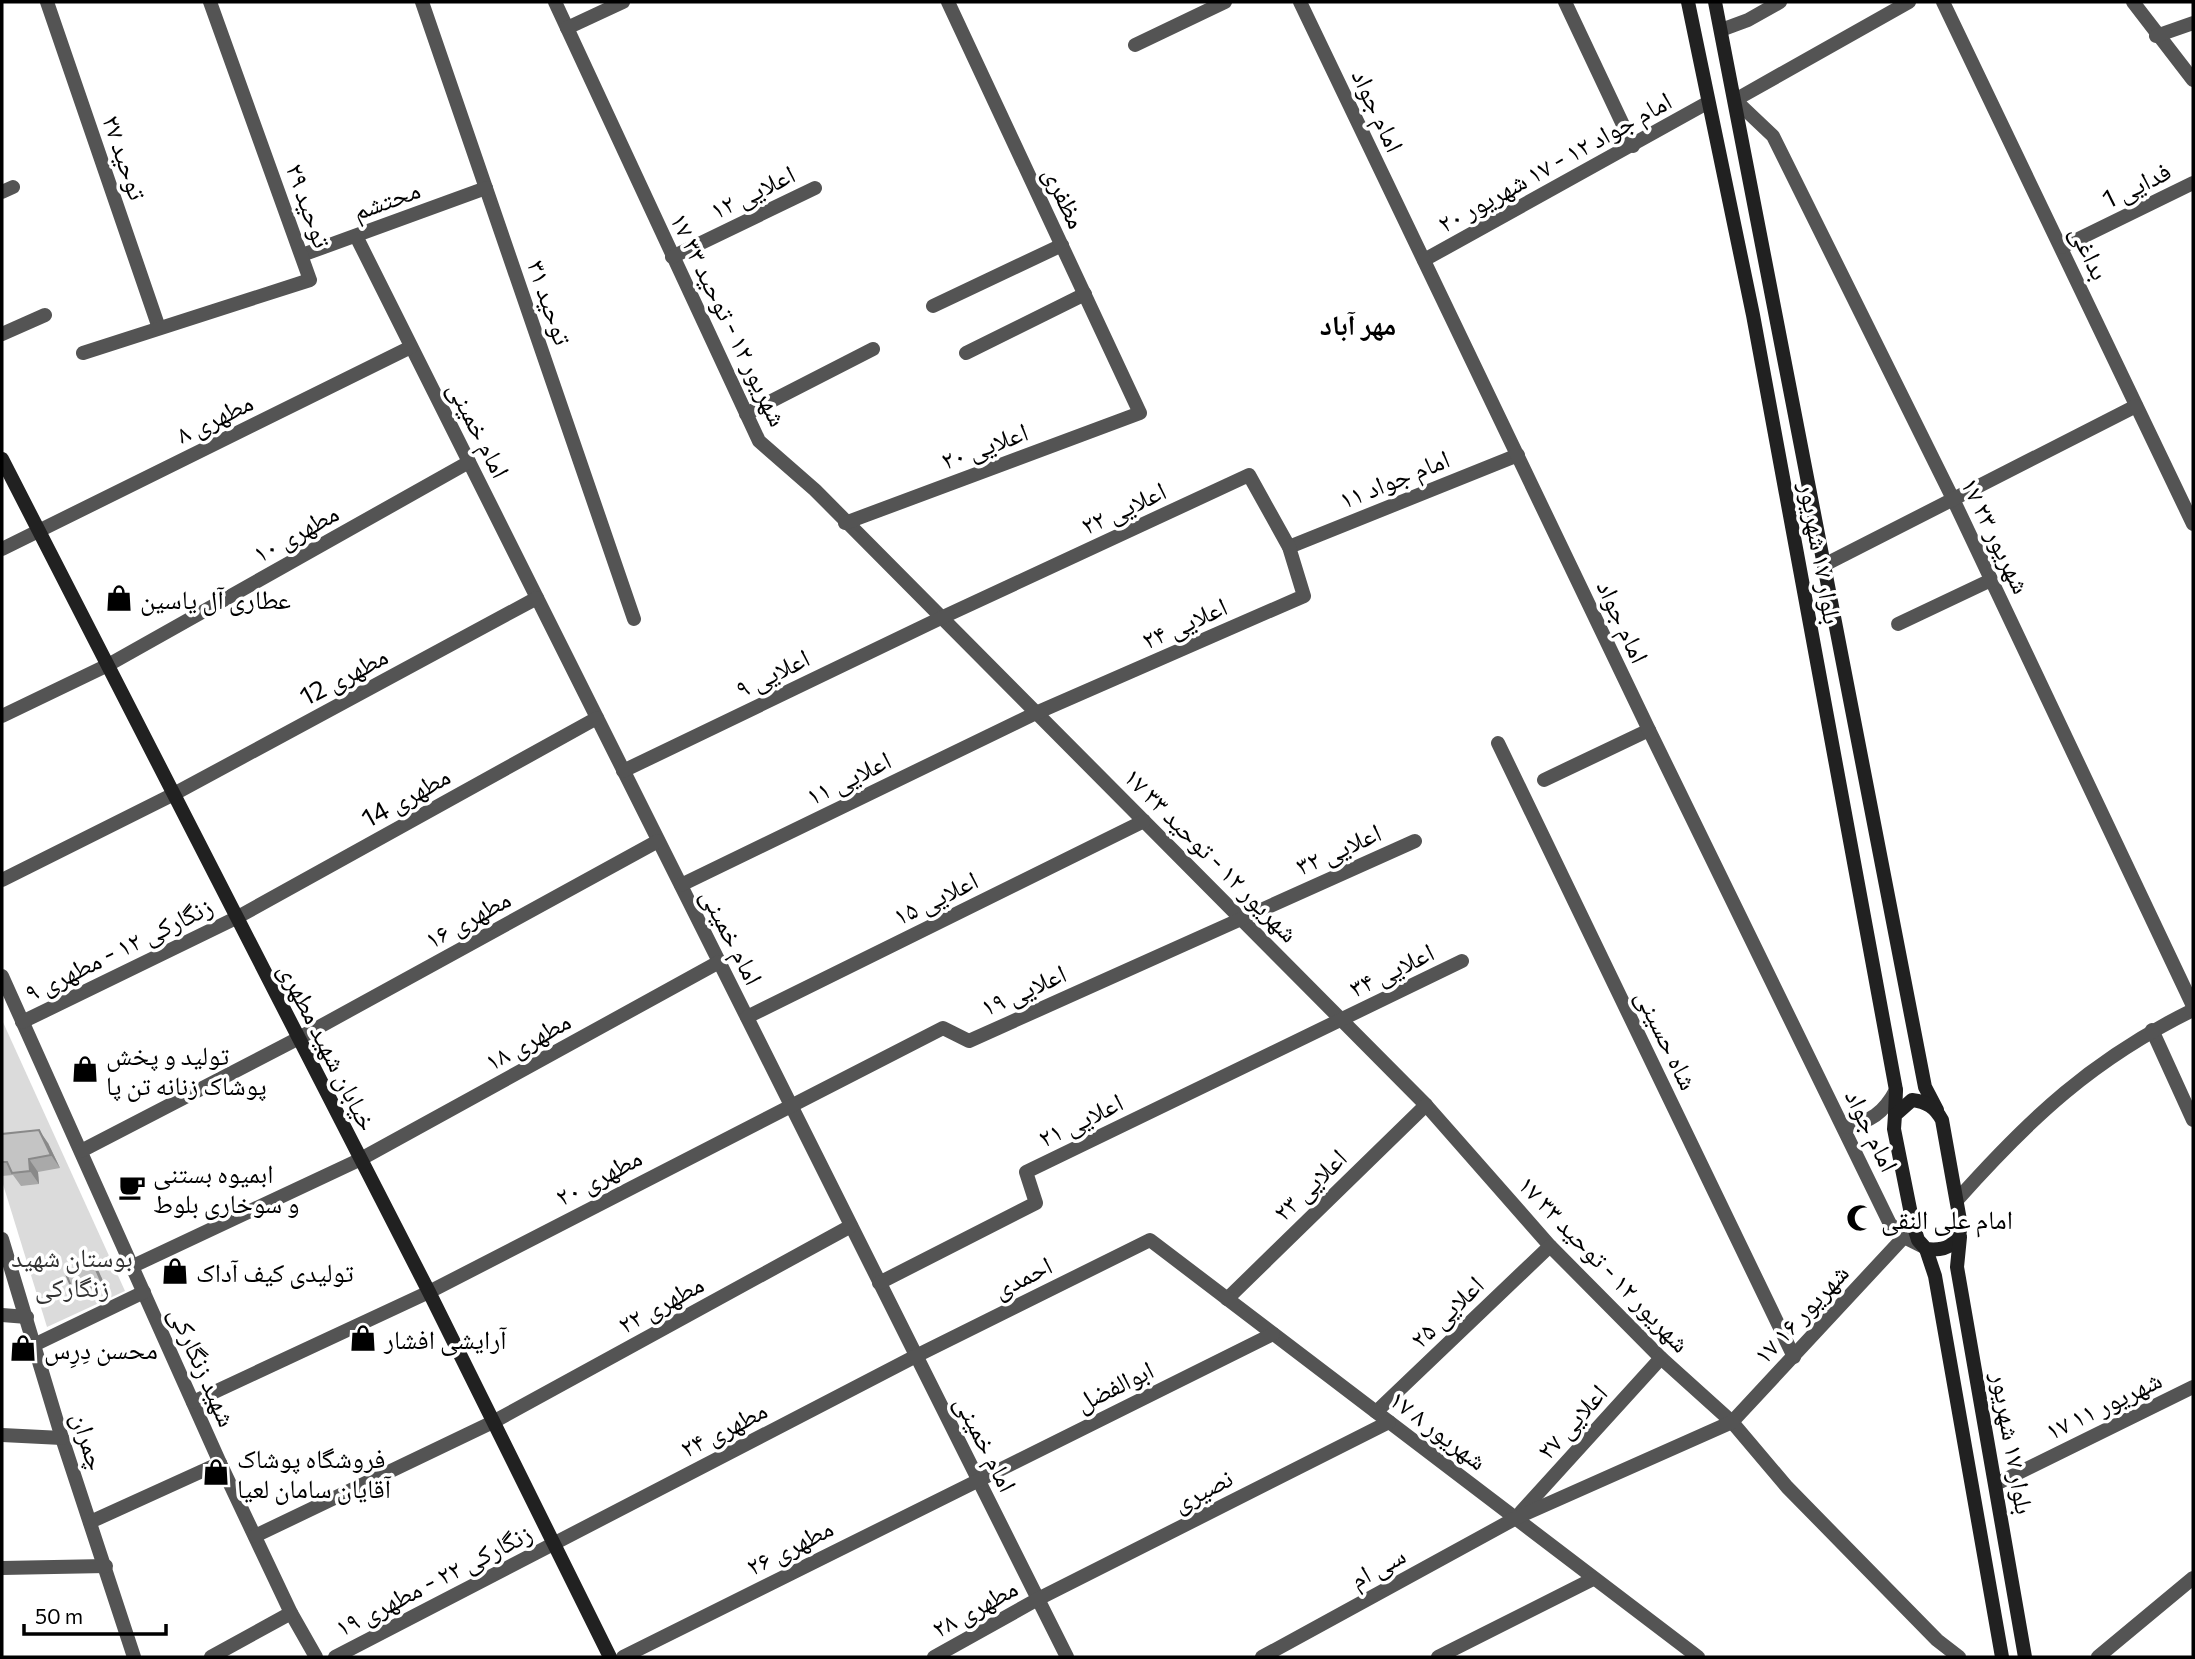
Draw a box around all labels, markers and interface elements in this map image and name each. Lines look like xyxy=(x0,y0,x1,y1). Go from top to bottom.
street label: امام جواد xyxy=(1343,64,1412,158)
street label: امام جواد ۱۲ - ۱۷ شهریور ۲۰ xyxy=(1432,84,1678,242)
street label: توحید ۲۷ xyxy=(96,111,155,204)
street label: فدایی 1 xyxy=(2097,154,2176,216)
street label: اعلایی ۱۲ xyxy=(705,157,800,227)
street label: توحید ۲۹ xyxy=(280,159,340,252)
street label: مظفری xyxy=(1036,161,1094,234)
street label: محتشم xyxy=(348,173,425,228)
street label: ۱۷ شهریور ۱۲ - توحید ۳۳ xyxy=(664,207,795,431)
street label: بداغی xyxy=(2063,220,2117,285)
street label: توحید ۳۱ xyxy=(521,256,580,349)
district label: مهر آباد xyxy=(1320,307,1396,342)
street label: امام خمینی xyxy=(439,375,518,484)
street label: مطهری ۸ xyxy=(171,385,258,451)
street label: اعلایی ۲۰ xyxy=(936,415,1032,477)
street label: امام جواد ۱۱ xyxy=(1334,442,1455,518)
street label: ۱۷ شهریور ۲۳ xyxy=(1955,472,2038,599)
street label: اعلایی ۲۲ xyxy=(1076,474,1171,542)
street label: بلوار ۱۷ شهریور xyxy=(1793,478,1850,627)
street label: مطهری ۱۰ xyxy=(247,496,344,570)
street label: امام جواد xyxy=(1588,575,1657,669)
shop icon: عطاری آل یاسین xyxy=(104,583,134,613)
place label: عطاری آل یاسین xyxy=(140,583,291,616)
street label: اعلایی ۲۴ xyxy=(1136,589,1232,656)
street label: مطهری 12 xyxy=(294,639,393,713)
street label: اعلایی ۹ xyxy=(730,641,815,705)
street label: اعلایی ۱۱ xyxy=(801,743,896,813)
street label: مطهری 14 xyxy=(355,759,456,835)
street label: ۱۷ شهریور ۱۲ - توحید ۳۳ xyxy=(1118,760,1306,948)
street label: اعلایی ۳۲ xyxy=(1290,815,1386,882)
street label: اعلایی ۱۵ xyxy=(888,863,983,933)
street label: مطهری ۱۶ xyxy=(419,882,516,956)
street label: امام خمینی xyxy=(692,882,771,991)
street label: زنگارکی ۱۲ - مطهری ۹ xyxy=(19,889,218,1009)
street label: اعلایی ۳۴ xyxy=(1344,935,1439,1005)
street label: اعلایی ۱۹ xyxy=(975,956,1071,1023)
street label: خیابان شهید مطهری xyxy=(271,957,385,1136)
street label: شاه حسینی xyxy=(1629,984,1706,1095)
street label: مطهری ۱۸ xyxy=(479,1004,576,1078)
place label: تولید و پخش پوشاک زنانه تن پا xyxy=(106,1039,267,1102)
shop icon: تولید و پخش پوشاک زنانه تن پا xyxy=(70,1054,100,1084)
street label: امام جواد xyxy=(1836,1084,1906,1178)
street label: اعلایی ۲۱ xyxy=(1033,1085,1128,1155)
street label: مطهری ۲۰ xyxy=(550,1140,647,1213)
street label: اعلایی ۲۳ xyxy=(1266,1141,1354,1228)
place label: ابمیوه بستنی و ‌سوخاری بلوط xyxy=(153,1157,299,1220)
street label: ۱۷ شهریور ۱۲ - توحید ۳۳ xyxy=(1512,1168,1697,1359)
cafe icon: ابمیوه بستنی و ‌سوخاری بلوط xyxy=(117,1172,147,1202)
mosque icon: امام علی النقی xyxy=(1845,1203,1875,1233)
place label: امام علی النقی xyxy=(1881,1203,2013,1238)
park label: بوستان شهید زنگارکی xyxy=(11,1241,133,1304)
street label: احمدی xyxy=(987,1249,1057,1305)
shop icon: تولیدی کیف آداک xyxy=(160,1256,190,1286)
place label: تولیدی کیف آداک xyxy=(196,1256,354,1289)
street label: ۱۷ شهریور ۱۶ xyxy=(1746,1257,1855,1370)
street label: مطهری ۲۲ xyxy=(612,1267,709,1341)
street label: اعلایی ۲۵ xyxy=(1403,1268,1491,1355)
street label: شهید زنگارکی xyxy=(162,1301,244,1432)
shop icon: آرایشی افشار xyxy=(348,1323,378,1353)
place label: آرایشی افشار xyxy=(383,1323,508,1356)
shop icon: محسن دِرِس xyxy=(8,1333,38,1363)
place label: محسن دِرِس xyxy=(44,1333,158,1369)
street label: ابوالفضل xyxy=(1070,1353,1159,1419)
street label: ۱۷ شهریور ۱۱ xyxy=(2040,1363,2167,1446)
street label: بلوار ۱۷ شهریور xyxy=(1985,1368,2042,1517)
street label: اعلایی ۲۷ xyxy=(1529,1377,1614,1466)
street label: ۱۷ شهریور ۸ xyxy=(1384,1382,1494,1476)
street label: امام خمینی xyxy=(946,1389,1025,1498)
street label: مطهری ۲۴ xyxy=(675,1393,772,1465)
street label: چمران xyxy=(65,1408,113,1474)
place label: فروشگاه پوشاک آقایان سامان لعیا xyxy=(237,1442,392,1505)
shop icon: فروشگاه پوشاک آقایان سامان لعیا xyxy=(201,1457,231,1487)
street label: نصیری xyxy=(1167,1461,1238,1519)
street label: مطهری ۲۶ xyxy=(741,1511,838,1583)
street label: زنگارکی ۲۲ - مطهری ۱۹ xyxy=(329,1516,537,1644)
street label: سی ام xyxy=(1344,1538,1412,1597)
street label: مطهری ۲۸ xyxy=(926,1571,1023,1645)
scale bar xyxy=(24,1592,166,1636)
text: 50 m xyxy=(35,1603,83,1628)

